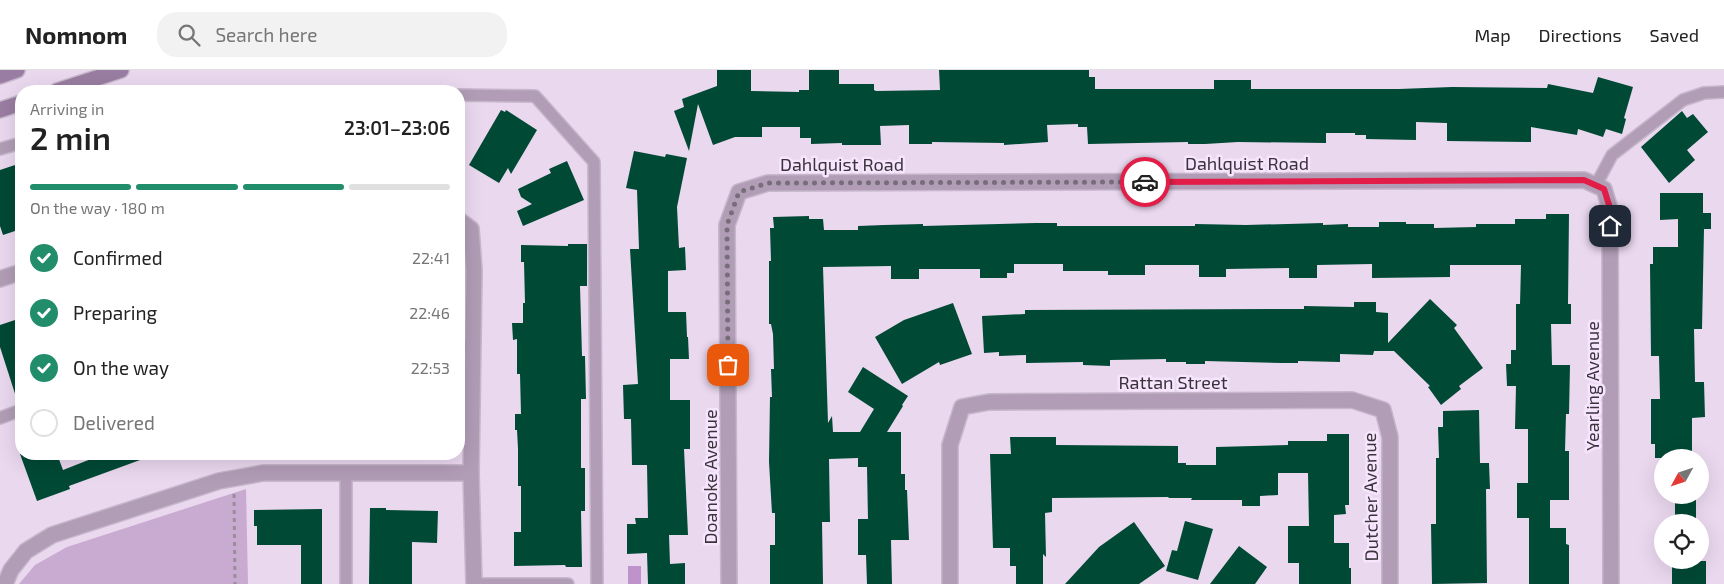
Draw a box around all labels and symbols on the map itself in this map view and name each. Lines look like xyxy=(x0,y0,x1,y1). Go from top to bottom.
street label: Dahlquist Road xyxy=(1185,152,1309,174)
street label: Dahlquist Road xyxy=(780,153,904,175)
courier xyxy=(1120,157,1170,207)
pin xyxy=(1589,205,1631,247)
street label: Yearling Avenue xyxy=(1581,321,1603,451)
pin xyxy=(707,344,749,386)
street label: Rattan Street xyxy=(1118,371,1228,393)
street label: Doanoke Avenue xyxy=(699,409,721,545)
street label: Dutcher Avenue xyxy=(1358,432,1382,562)
north arrow xyxy=(1654,449,1709,504)

